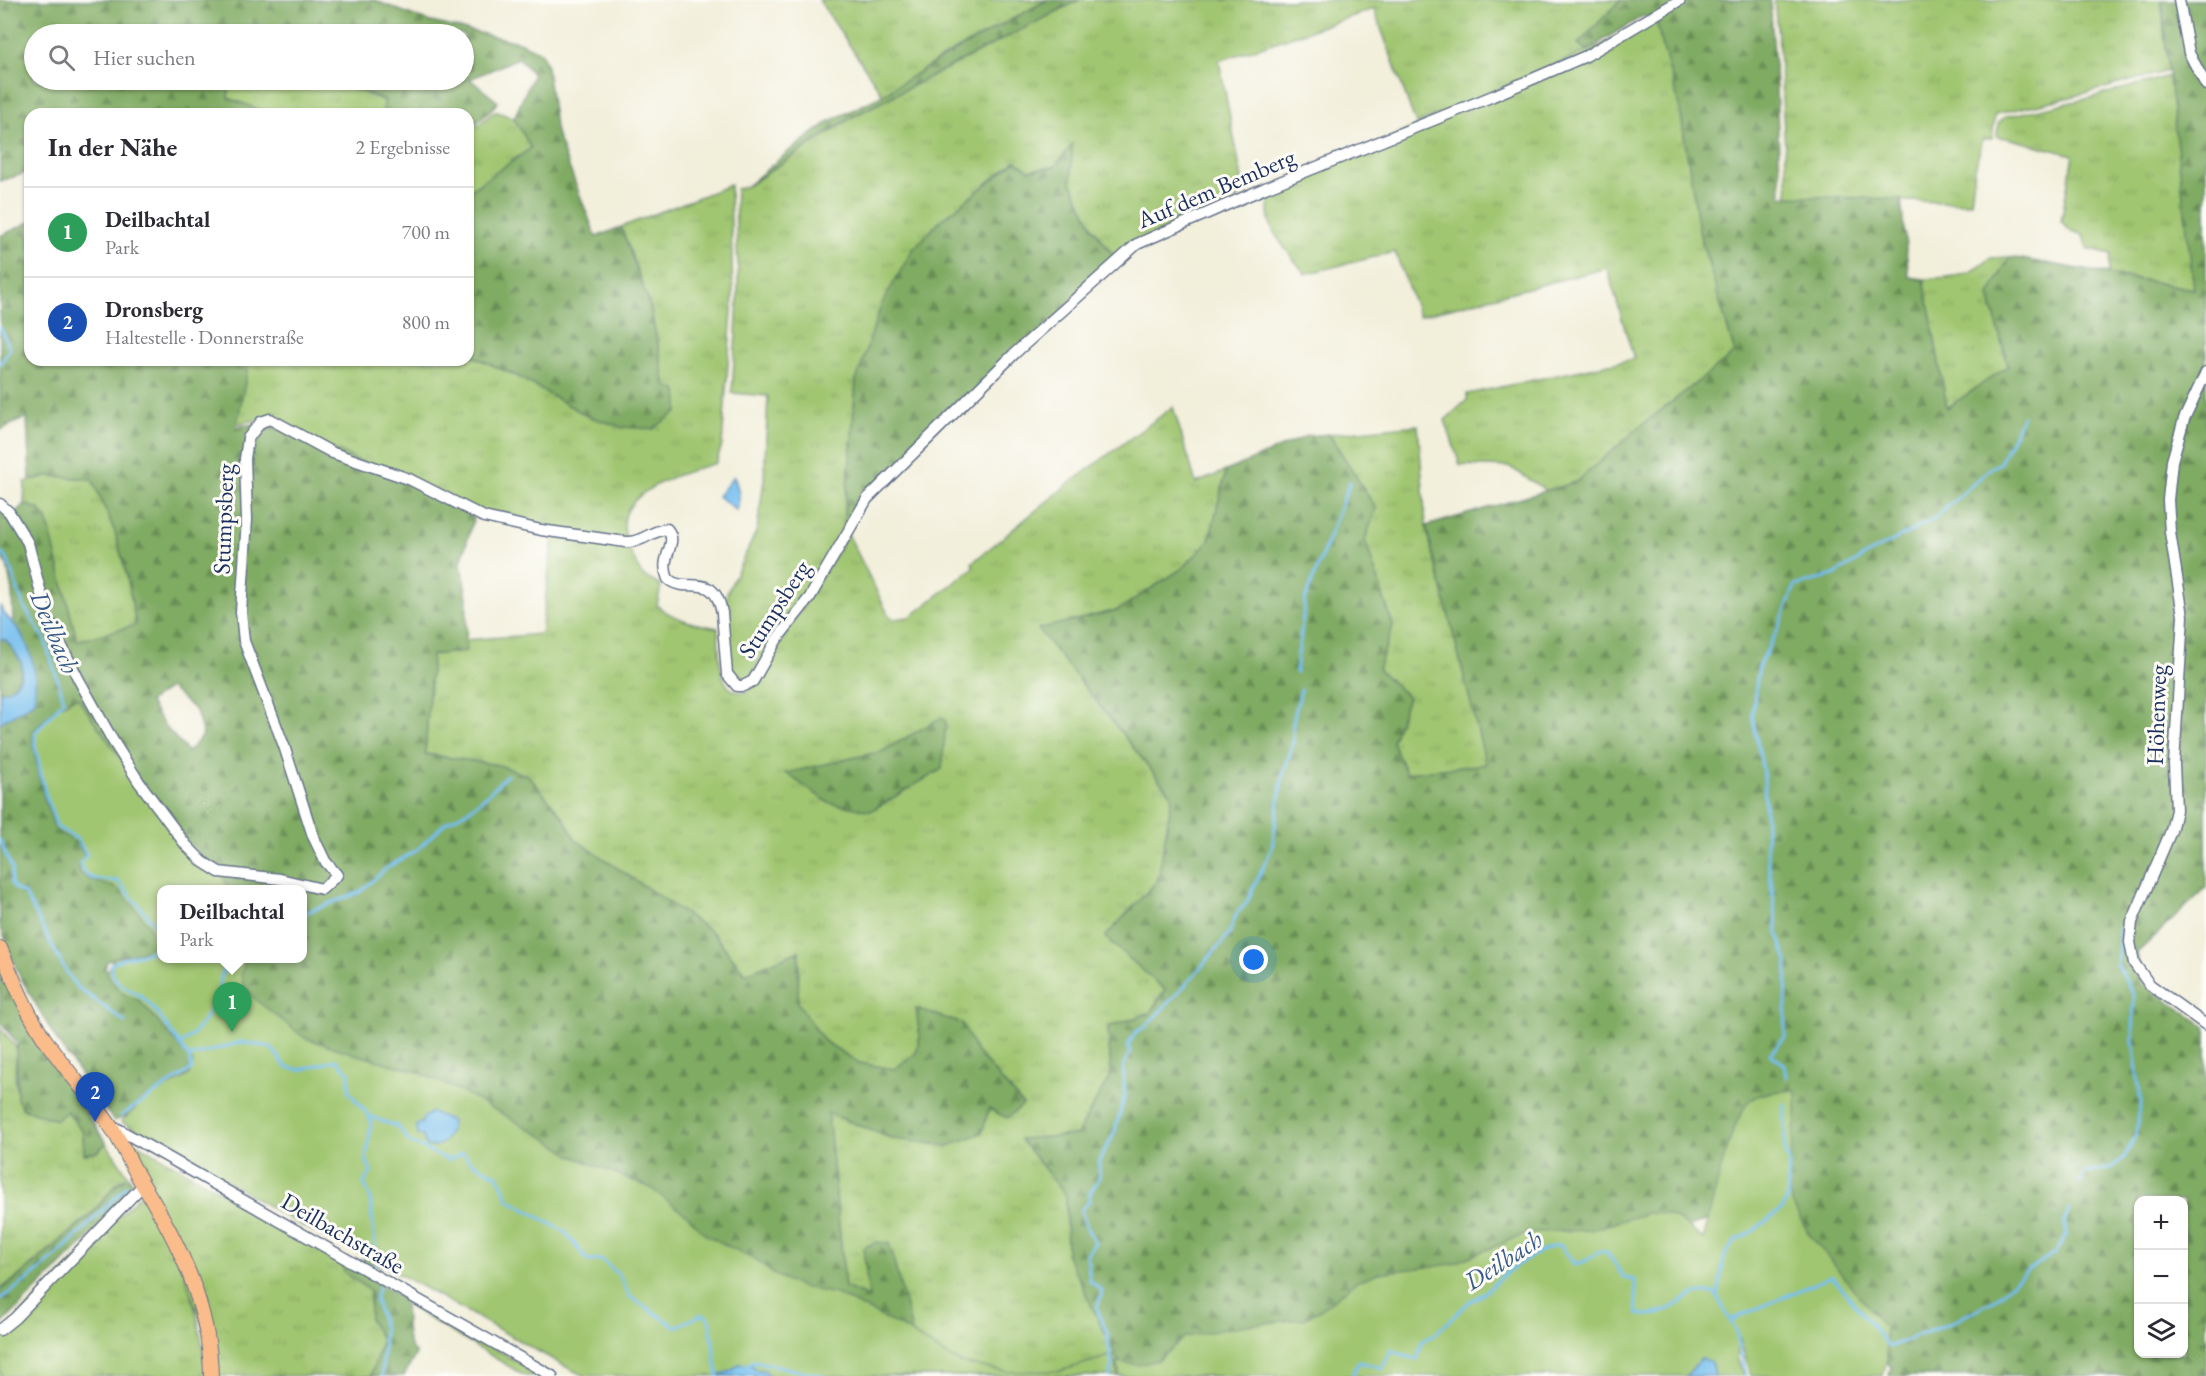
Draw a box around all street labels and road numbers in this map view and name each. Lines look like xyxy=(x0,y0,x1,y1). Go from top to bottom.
street label: Auf dem Bemberg xyxy=(1131,141,1300,236)
street label: Stumpsberg xyxy=(206,463,240,575)
street label: Stumpsberg xyxy=(731,554,817,664)
street label: Höhenweg xyxy=(2139,664,2173,766)
street label: Deilbachstraße xyxy=(276,1185,410,1281)

